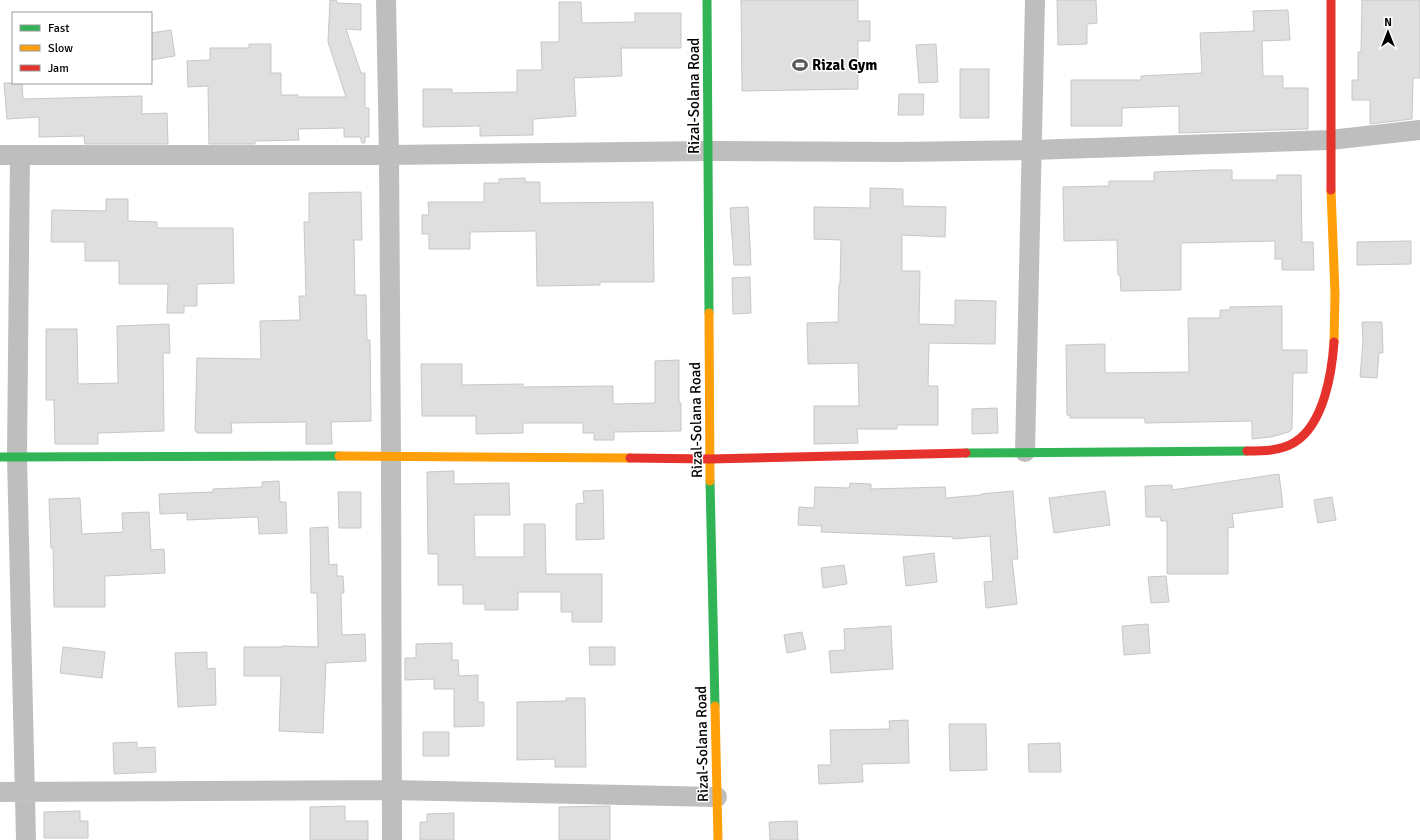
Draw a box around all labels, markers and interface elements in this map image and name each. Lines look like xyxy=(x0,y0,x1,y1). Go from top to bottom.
legend xyxy=(12,12,152,84)
north arrow xyxy=(1368,12,1408,52)
text: N xyxy=(1384,16,1392,29)
text: Fast xyxy=(48,21,69,36)
street label: Rizal-Solana Road xyxy=(685,38,703,154)
text: Slow xyxy=(48,41,73,56)
sports icon: Rizal Gym xyxy=(791,56,809,74)
place label: Rizal Gym xyxy=(812,56,877,74)
text: Jam xyxy=(48,61,69,76)
street label: Rizal-Solana Road xyxy=(686,362,706,478)
street label: Rizal-Solana Road xyxy=(692,686,712,802)

